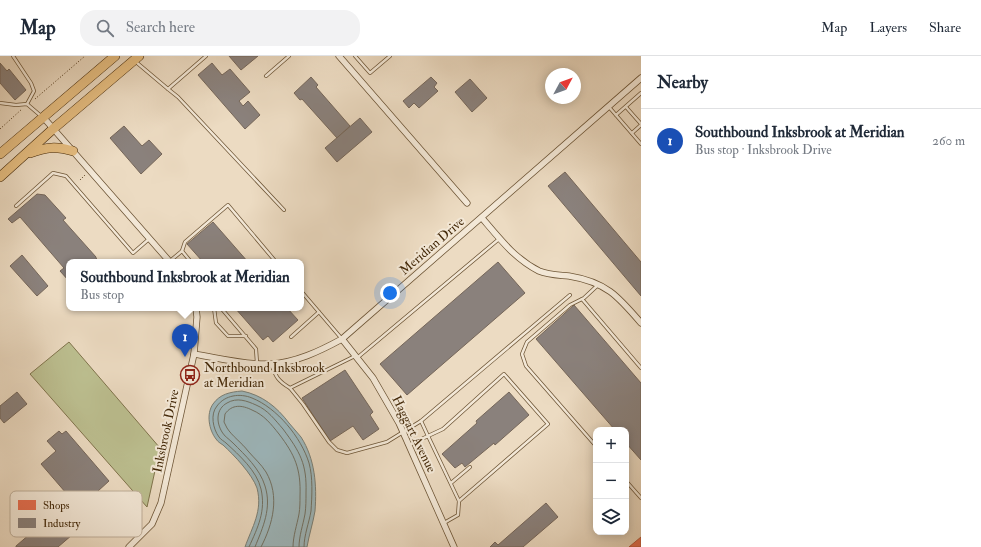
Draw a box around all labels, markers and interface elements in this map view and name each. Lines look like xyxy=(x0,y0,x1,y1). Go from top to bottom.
search box xyxy=(80,10,360,46)
text: Map xyxy=(20,16,56,40)
icon: search xyxy=(94,17,116,39)
text: Search here xyxy=(126,18,195,37)
text: Map xyxy=(821,19,847,36)
text: Layers xyxy=(869,19,907,36)
text: Share xyxy=(929,19,961,36)
north arrow xyxy=(545,68,581,104)
text: Nearby xyxy=(657,72,708,93)
text: Southbound Inksbrook at Meridian xyxy=(695,123,905,142)
text: 1 xyxy=(668,133,672,149)
text: 260 m xyxy=(932,133,965,149)
text: Bus stop · Inksbrook Drive xyxy=(695,142,832,158)
street label: Meridian Drive xyxy=(396,213,468,278)
popup xyxy=(66,259,304,311)
text: Southbound Inksbrook at Meridian xyxy=(80,268,290,287)
your location xyxy=(380,283,400,303)
text: Bus stop xyxy=(80,287,124,303)
pin: 1 xyxy=(172,324,198,357)
place label: Northbound Inksbrook at Meridian xyxy=(204,360,326,391)
bus stop icon: Northbound Inksbrook at Meridian xyxy=(179,364,201,386)
street label: Inksbrook Drive xyxy=(149,387,183,474)
street label: Haggart Avenue xyxy=(388,393,440,476)
map controls xyxy=(593,427,629,535)
button: + xyxy=(593,427,629,463)
button: − xyxy=(593,463,629,499)
legend xyxy=(10,491,142,537)
text: Shops xyxy=(43,499,70,513)
button: layers xyxy=(593,499,629,535)
text: Industry xyxy=(43,517,81,531)

